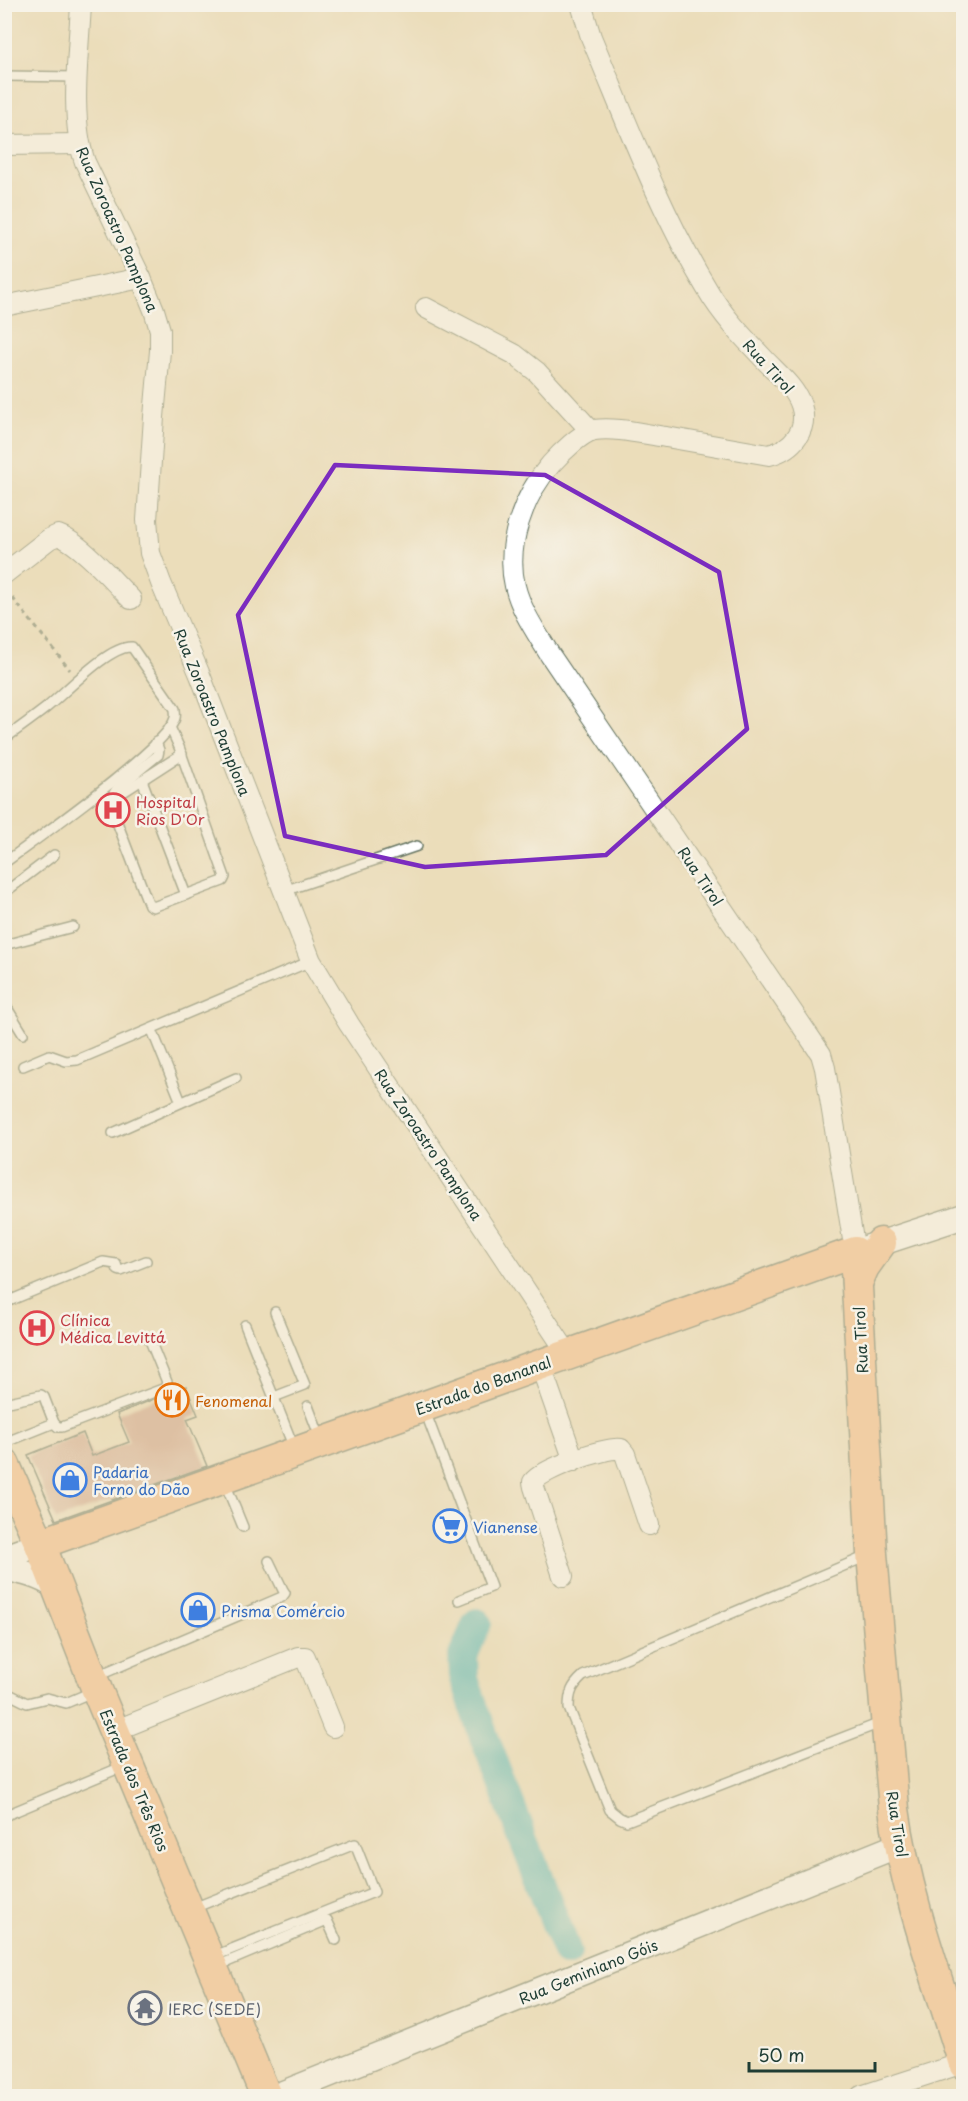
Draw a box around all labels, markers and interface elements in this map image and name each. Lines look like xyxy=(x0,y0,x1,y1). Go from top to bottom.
street label: Rua Zoroastro Pamplona xyxy=(71,143,165,315)
street label: Rua Tirol xyxy=(738,333,800,399)
street label: Rua Zoroastro Pamplona xyxy=(169,625,257,799)
place label: Hospital Rios D'Or xyxy=(136,790,205,830)
hospital icon: Hospital Rios D'Or xyxy=(95,792,131,828)
street label: Rua Tirol xyxy=(673,842,729,910)
street label: Rua Zoroastro Pamplona xyxy=(370,1064,488,1224)
street label: Rua Tirol xyxy=(847,1306,873,1374)
place label: Clínica Médica Levittá xyxy=(60,1308,166,1348)
hospital icon: Clínica Médica Levittá xyxy=(19,1310,55,1346)
street label: Estrada do Bananal xyxy=(412,1350,554,1420)
restaurant icon: Fenomenal xyxy=(154,1382,190,1418)
place label: Fenomenal xyxy=(195,1389,272,1412)
place label: Padaria Forno do Dão xyxy=(93,1460,190,1500)
shop icon: Padaria Forno do Dão xyxy=(52,1462,88,1498)
supermarket icon: Vianense xyxy=(432,1508,468,1544)
place label: Vianense xyxy=(473,1515,538,1538)
shop icon: Prisma Comércio xyxy=(180,1592,216,1628)
place label: Prisma Comércio xyxy=(221,1599,345,1622)
street label: Estrada dos Três Rios xyxy=(95,1705,176,1855)
street label: Rua Tirol xyxy=(881,1789,915,1859)
street label: Rua Geminiano Góis xyxy=(515,1933,661,2009)
temple icon: IERC (SEDE) xyxy=(127,1990,163,2026)
place label: IERC (SEDE) xyxy=(168,1997,261,2020)
scale bar xyxy=(749,2035,875,2073)
text: 50 m xyxy=(758,2041,805,2068)

